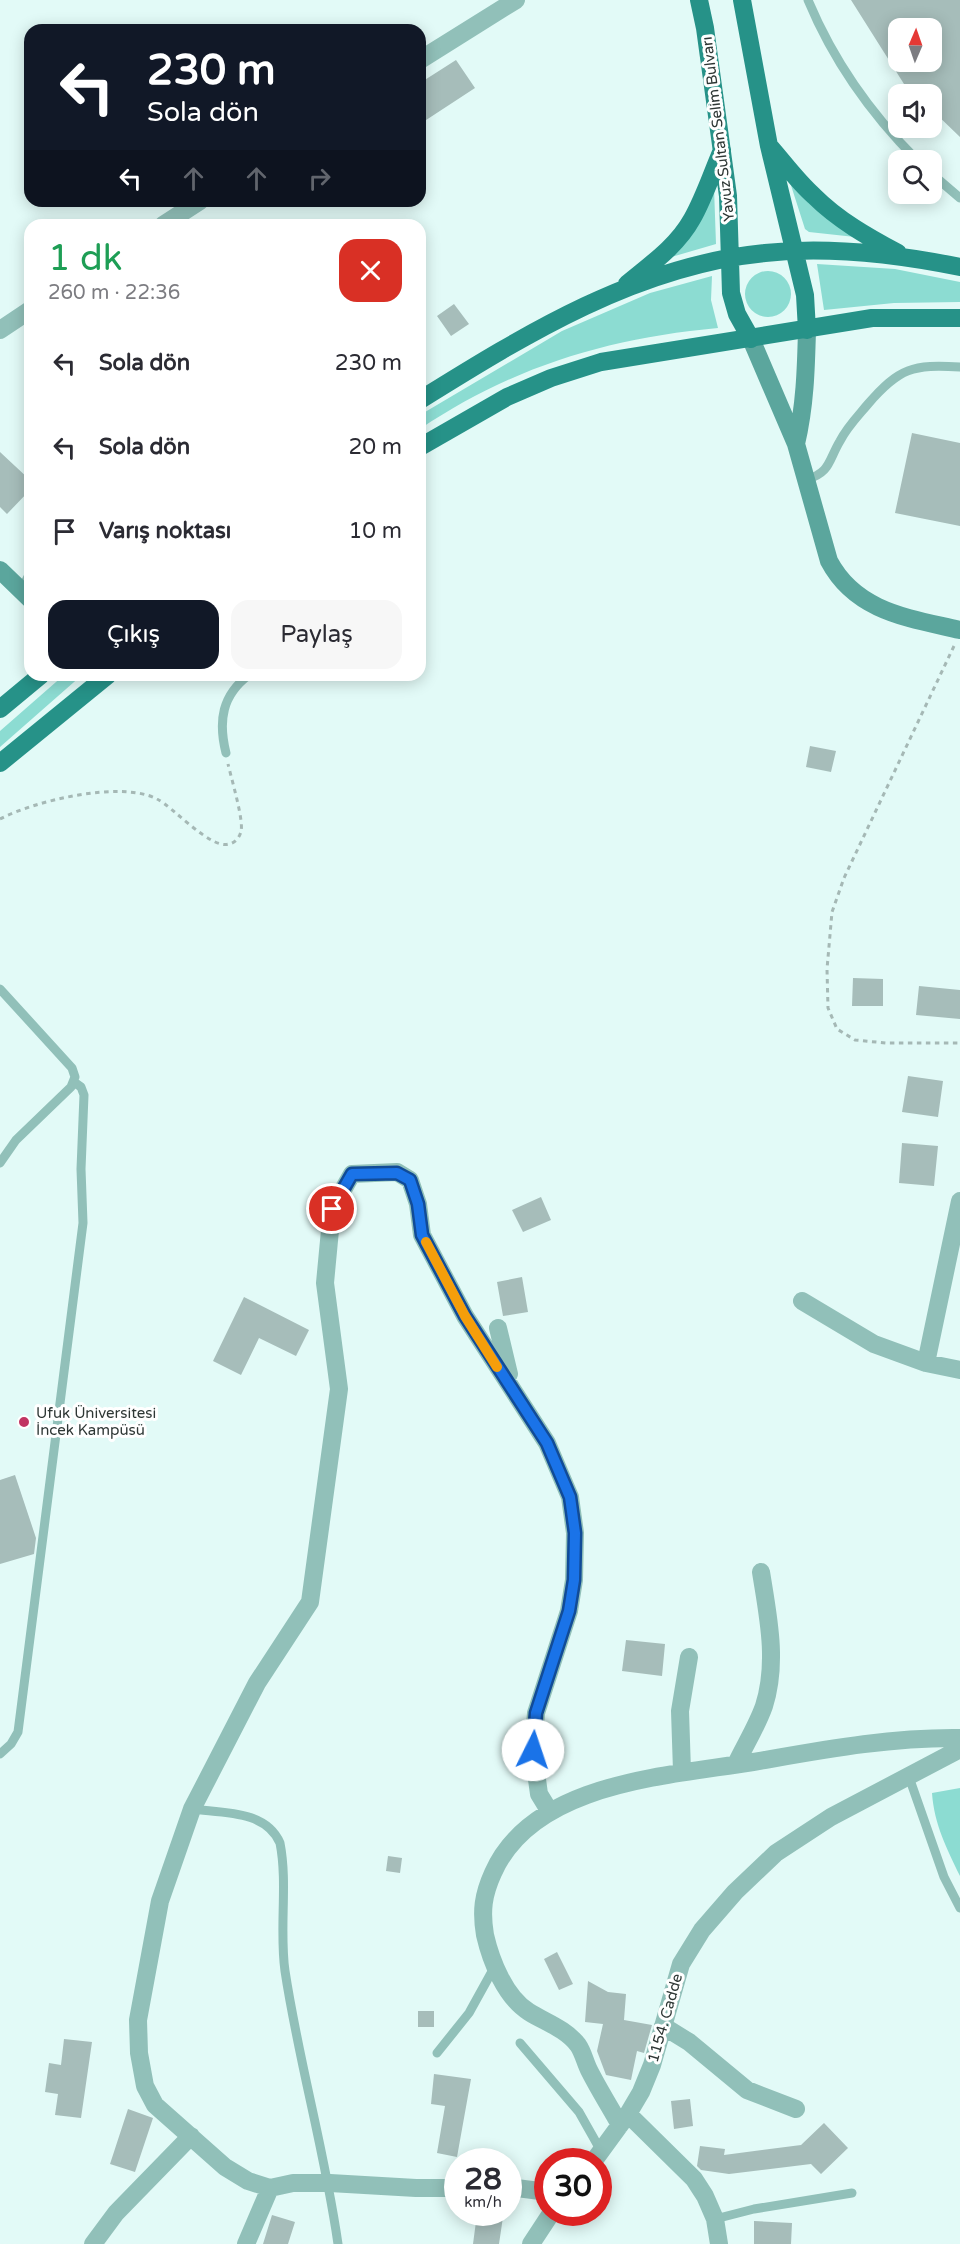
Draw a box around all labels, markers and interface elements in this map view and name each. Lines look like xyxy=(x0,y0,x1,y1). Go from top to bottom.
north arrow xyxy=(888,18,942,72)
map controls xyxy=(888,18,942,204)
street label: Yavuz Sultan Selim Bulvarı xyxy=(698,36,738,222)
text: 230 m xyxy=(147,45,276,96)
icon: left xyxy=(48,48,126,126)
button: sound xyxy=(888,84,942,138)
text: Sola dön xyxy=(147,96,259,129)
button: search xyxy=(888,150,942,204)
icon: left xyxy=(114,162,147,195)
icon: ahead xyxy=(177,162,210,195)
icon: ahead xyxy=(240,162,273,195)
icon: right xyxy=(303,162,336,195)
text: 1 dk xyxy=(48,237,122,280)
button: close xyxy=(339,239,402,302)
text: 260 m · 22:36 xyxy=(48,281,180,305)
icon: left xyxy=(48,347,81,380)
text: Sola dön xyxy=(99,350,190,376)
text: 230 m xyxy=(335,350,402,376)
icon: left xyxy=(48,431,81,464)
text: Sola dön xyxy=(99,434,190,460)
text: 20 m xyxy=(348,434,402,460)
icon: arrive xyxy=(48,515,81,548)
text: Varış noktası xyxy=(99,518,231,544)
text: 10 m xyxy=(348,518,402,544)
button: Çıkış xyxy=(48,600,219,669)
button: Paylaş xyxy=(231,600,402,669)
pin xyxy=(306,1183,357,1234)
icon: arrive xyxy=(315,1192,348,1225)
place label: Ufuk Üniversitesi İncek Kampüsü xyxy=(36,1404,156,1439)
marker: Ufuk Üniversitesi İncek Kampüsü xyxy=(17,1415,31,1429)
position arrow xyxy=(501,1718,565,1782)
street label: 1154. Cadde xyxy=(644,1971,686,2065)
speed limit sign: 30 xyxy=(534,2148,612,2226)
text: 28 xyxy=(464,2161,502,2198)
text: km/h xyxy=(464,2193,502,2211)

